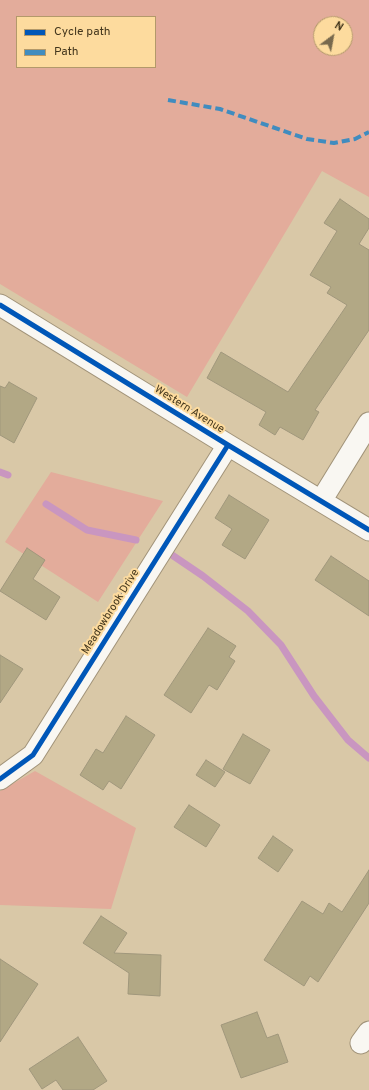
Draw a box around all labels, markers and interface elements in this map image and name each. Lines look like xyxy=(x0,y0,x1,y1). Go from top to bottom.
legend xyxy=(16,16,156,68)
north arrow xyxy=(313,16,353,56)
text: N xyxy=(332,19,346,35)
text: Cycle path xyxy=(54,24,111,40)
text: Path xyxy=(54,44,79,60)
street label: Western Avenue xyxy=(152,383,226,437)
street label: Meadowbrook Drive xyxy=(79,567,143,657)

